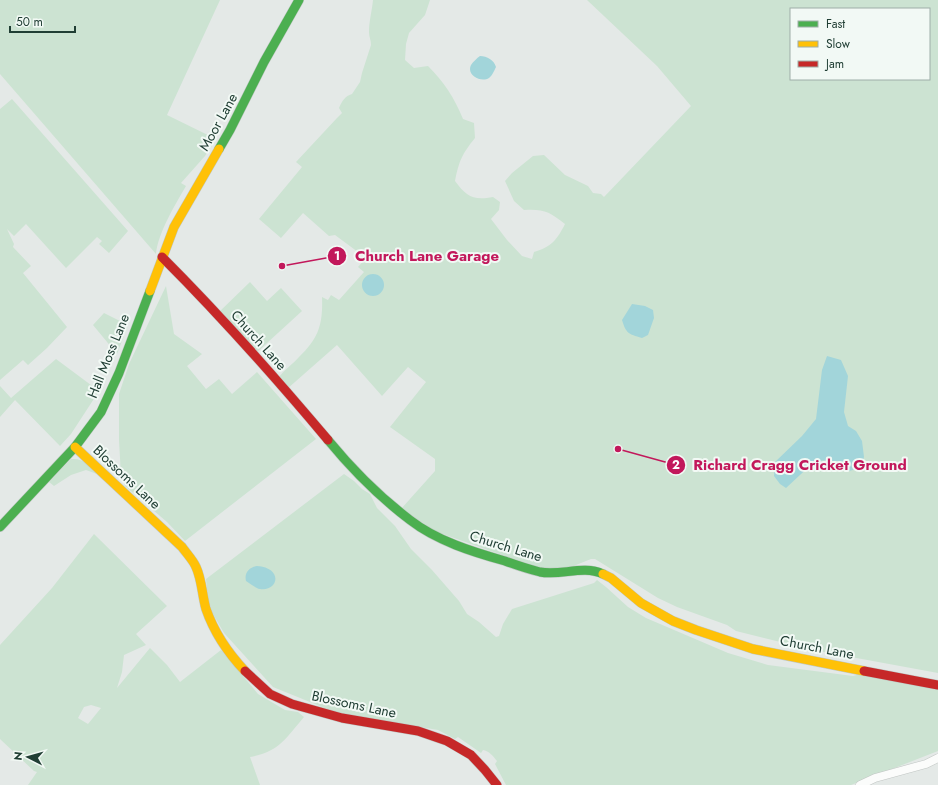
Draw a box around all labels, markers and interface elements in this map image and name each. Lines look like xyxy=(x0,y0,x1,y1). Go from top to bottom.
scale bar xyxy=(10,8,75,34)
legend xyxy=(790,8,930,80)
text: 50 m xyxy=(16,13,43,31)
text: Fast xyxy=(826,15,845,33)
text: Slow xyxy=(826,35,851,53)
text: Jam xyxy=(824,55,844,73)
street label: Moor Lane xyxy=(194,89,242,155)
callout: Church Lane Garage xyxy=(327,243,507,270)
text: Church Lane Garage xyxy=(355,245,499,267)
text: 1 xyxy=(334,247,340,265)
street label: Church Lane xyxy=(227,306,291,374)
street label: Hall Moss Lane xyxy=(82,311,134,401)
street label: Blossoms Lane xyxy=(89,440,165,514)
callout: Richard Cragg Cricket Ground xyxy=(666,452,915,479)
text: Richard Cragg Cricket Ground xyxy=(693,454,907,476)
text: 2 xyxy=(672,456,680,474)
street label: Church Lane xyxy=(467,526,545,566)
street label: Church Lane xyxy=(778,630,856,664)
street label: Blossoms Lane xyxy=(310,685,398,723)
north arrow xyxy=(8,737,48,777)
text: N xyxy=(10,751,26,761)

